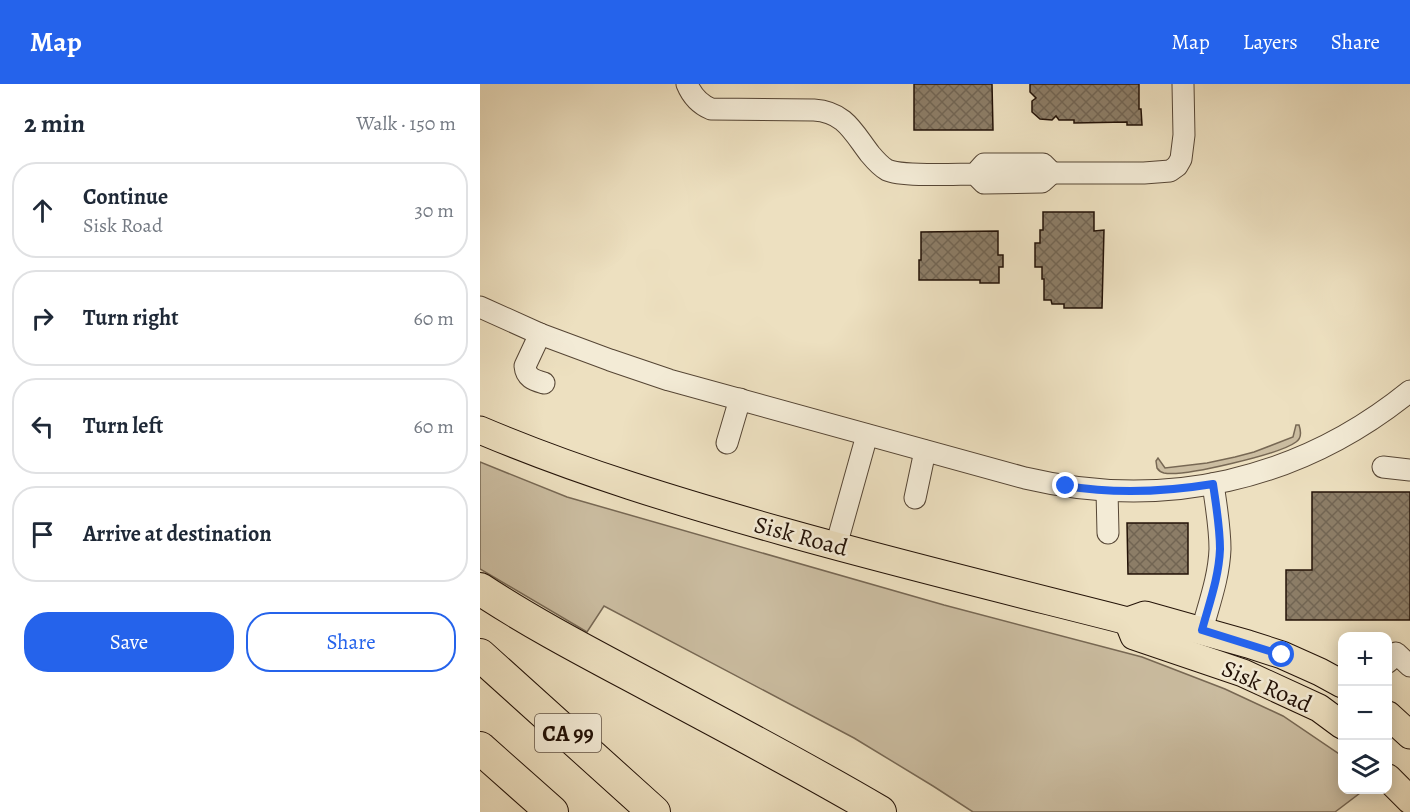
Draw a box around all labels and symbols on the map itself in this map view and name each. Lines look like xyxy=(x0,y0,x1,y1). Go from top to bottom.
route end xyxy=(1052,472,1078,498)
street label: Sisk Road xyxy=(751,508,851,564)
route start xyxy=(1268,641,1294,667)
street label: Sisk Road xyxy=(1217,652,1317,720)
road number: CA 99 xyxy=(535,714,601,752)

